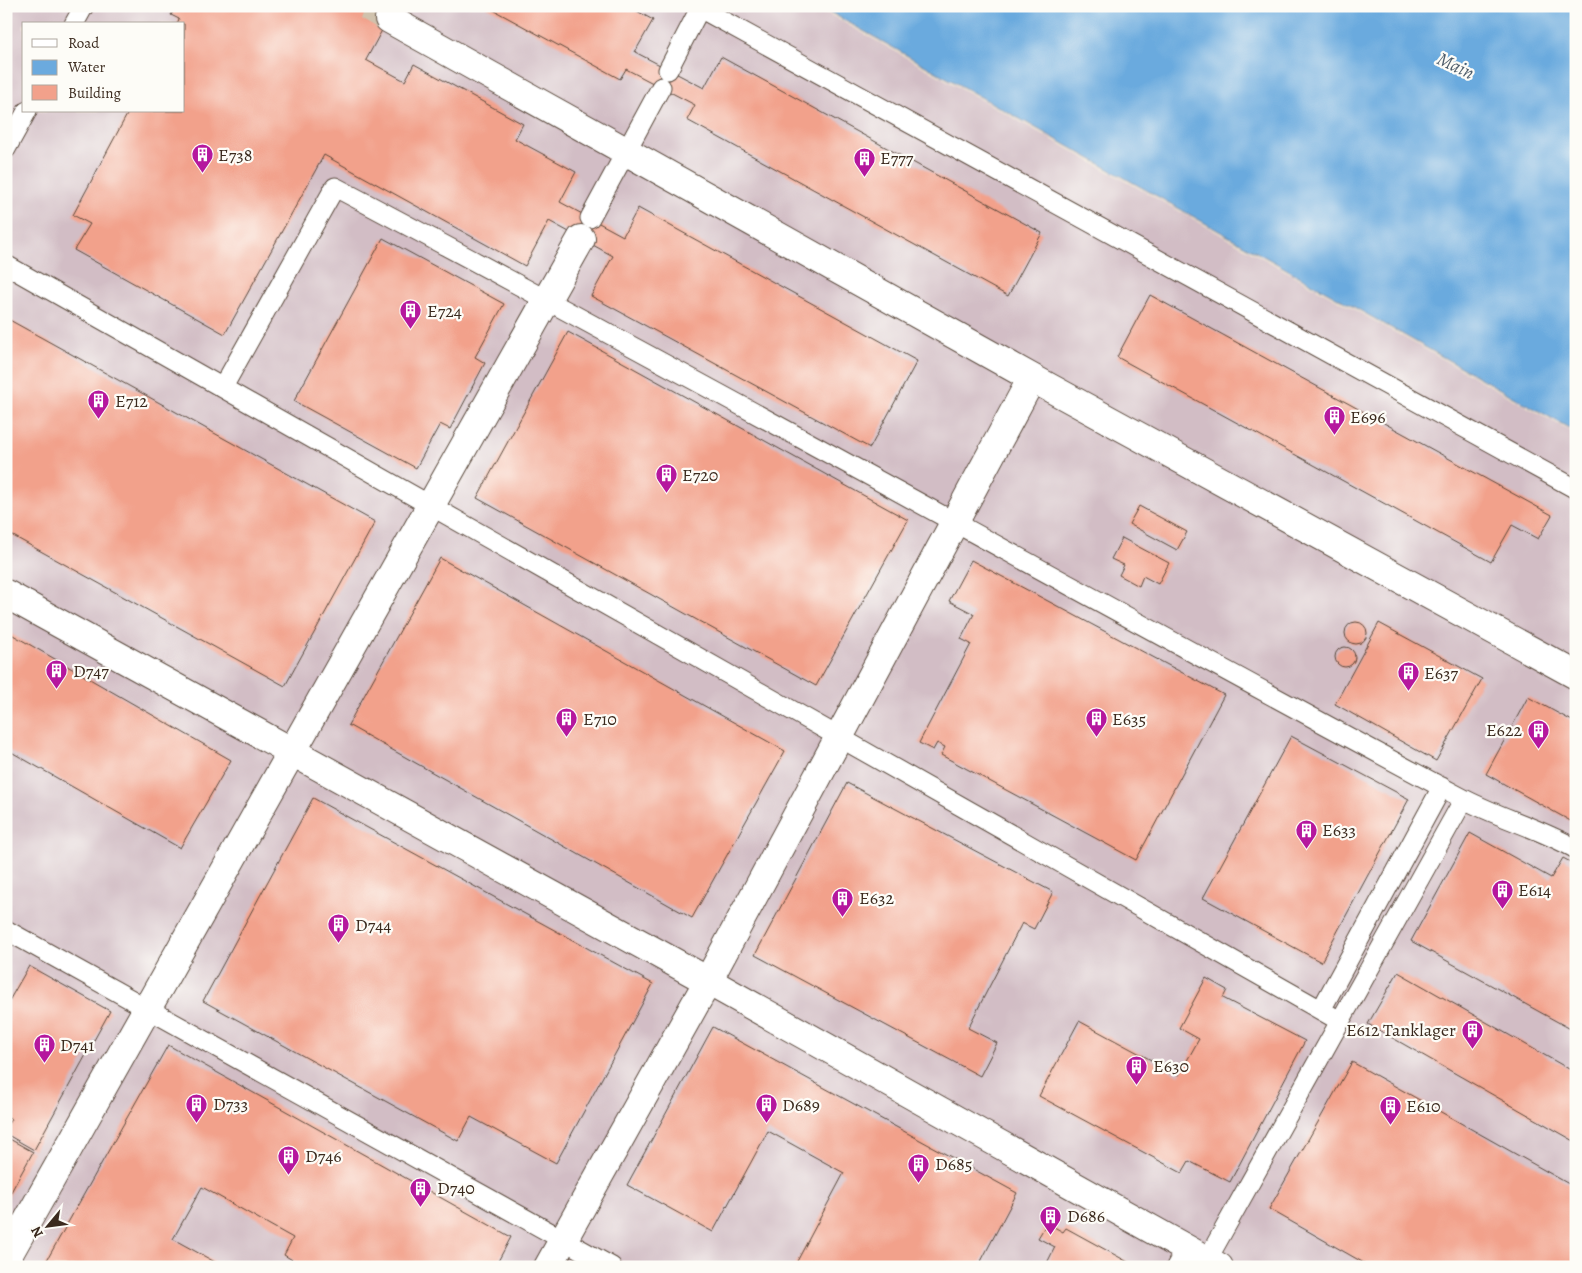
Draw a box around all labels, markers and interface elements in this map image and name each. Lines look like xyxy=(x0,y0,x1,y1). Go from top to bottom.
legend xyxy=(22,22,185,112)
text: Road xyxy=(68,33,100,53)
water label: Main xyxy=(1433,46,1478,86)
text: Water xyxy=(67,57,105,77)
text: Building xyxy=(68,83,121,103)
building icon: E738 xyxy=(190,143,214,174)
place label: E738 xyxy=(218,143,252,167)
building icon: E777 xyxy=(852,146,876,177)
place label: E777 xyxy=(880,146,914,170)
building icon: E724 xyxy=(399,299,423,330)
place label: E724 xyxy=(427,299,462,323)
building icon: E712 xyxy=(87,389,111,420)
place label: E712 xyxy=(115,389,148,413)
building icon: E696 xyxy=(1322,405,1346,436)
place label: E696 xyxy=(1350,405,1385,429)
building icon: E720 xyxy=(654,463,678,494)
place label: E720 xyxy=(682,463,718,487)
building icon: D747 xyxy=(45,659,69,690)
place label: D747 xyxy=(73,659,109,683)
building icon: E637 xyxy=(1396,661,1420,692)
place label: E637 xyxy=(1424,661,1458,685)
building icon: E710 xyxy=(555,707,579,738)
place label: E710 xyxy=(583,707,617,731)
building icon: E635 xyxy=(1084,707,1108,738)
place label: E635 xyxy=(1112,707,1146,731)
place label: E622 xyxy=(1486,718,1522,742)
building icon: E622 xyxy=(1526,718,1550,749)
building icon: E633 xyxy=(1294,818,1318,849)
place label: E633 xyxy=(1322,818,1356,842)
building icon: E614 xyxy=(1490,878,1514,909)
place label: E614 xyxy=(1518,878,1551,902)
building icon: E632 xyxy=(831,886,855,917)
place label: E632 xyxy=(859,886,894,910)
building icon: D744 xyxy=(327,913,351,944)
place label: D744 xyxy=(355,913,392,937)
place label: E612 Tanklager xyxy=(1346,1018,1456,1042)
building icon: E612 Tanklager xyxy=(1460,1018,1484,1049)
building icon: D741 xyxy=(32,1033,56,1064)
place label: D741 xyxy=(60,1033,95,1057)
building icon: E630 xyxy=(1125,1054,1149,1085)
place label: E630 xyxy=(1153,1054,1189,1078)
building icon: D733 xyxy=(185,1092,209,1123)
place label: D733 xyxy=(213,1092,248,1116)
building icon: D689 xyxy=(754,1093,778,1124)
place label: D689 xyxy=(782,1093,820,1117)
building icon: E610 xyxy=(1378,1094,1402,1125)
place label: E610 xyxy=(1406,1094,1441,1118)
building icon: D746 xyxy=(277,1144,301,1175)
place label: D746 xyxy=(305,1144,342,1168)
building icon: D685 xyxy=(907,1152,931,1183)
place label: D685 xyxy=(935,1152,972,1176)
building icon: D740 xyxy=(409,1176,433,1207)
place label: D740 xyxy=(437,1176,475,1200)
north arrow xyxy=(22,1200,72,1250)
building icon: D686 xyxy=(1039,1204,1063,1235)
place label: D686 xyxy=(1067,1204,1105,1228)
text: N xyxy=(26,1223,48,1241)

